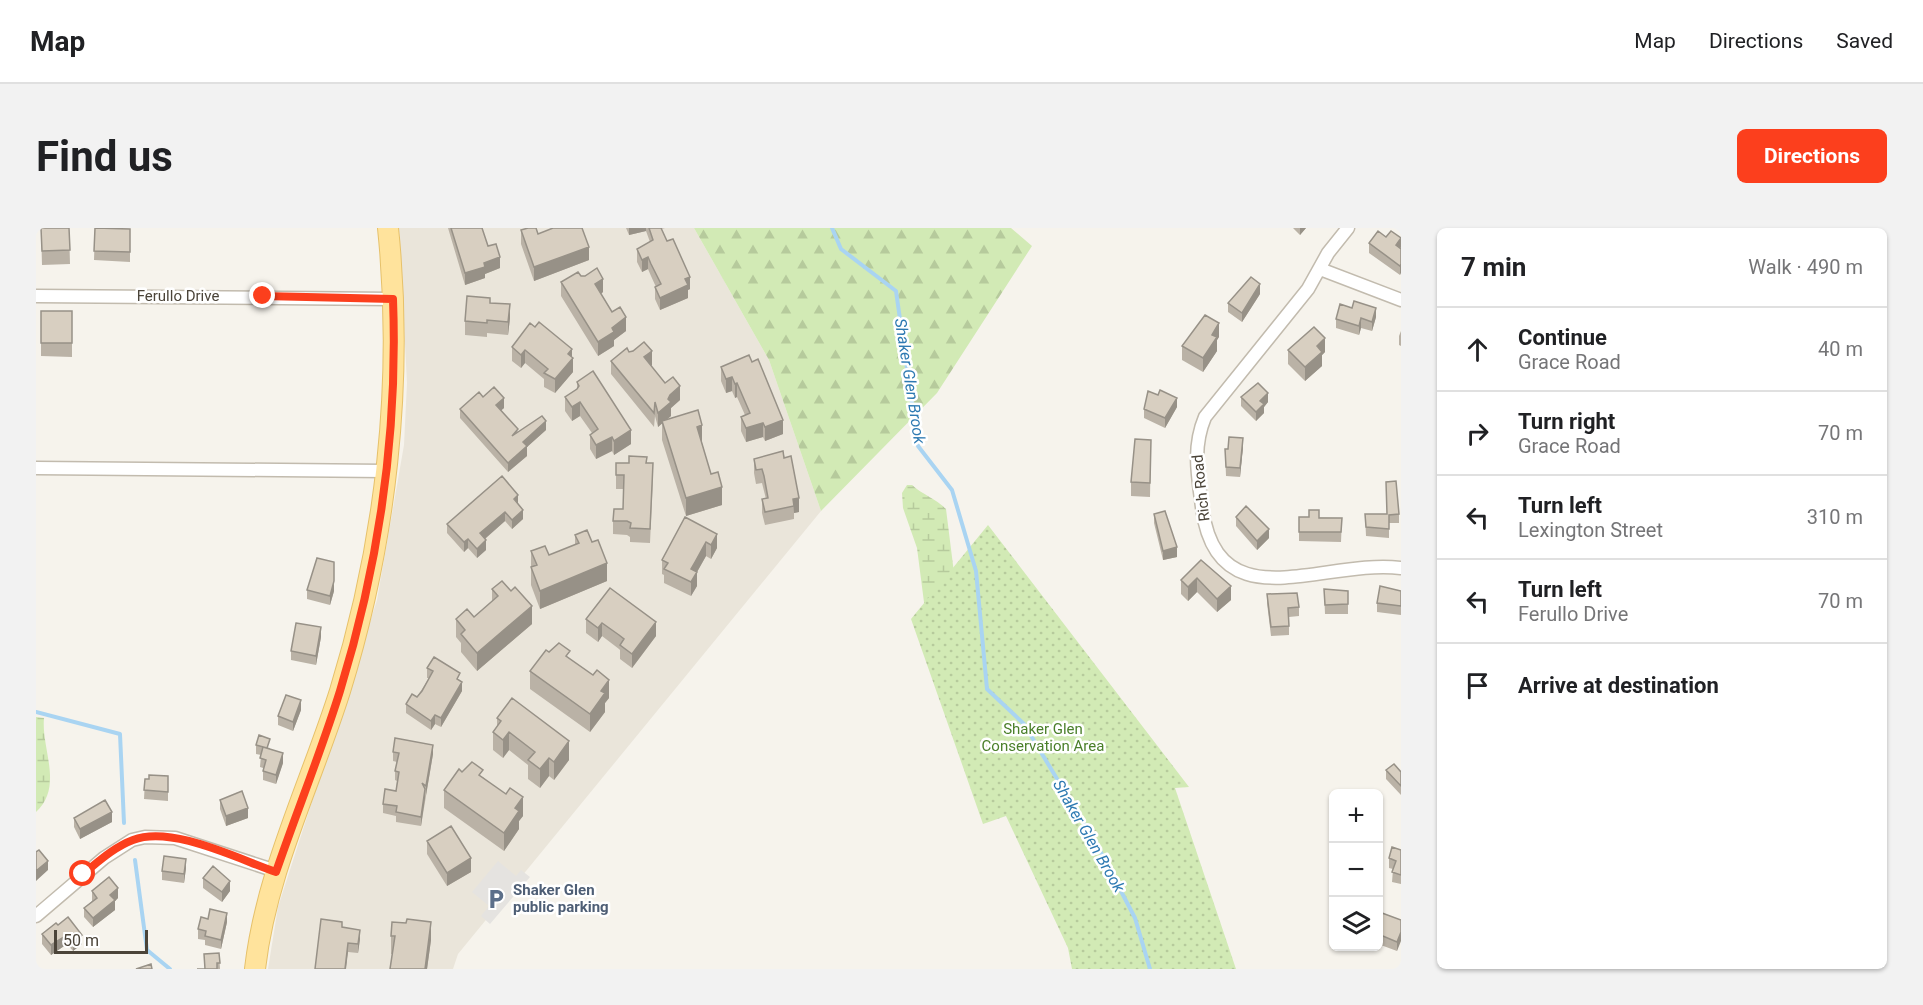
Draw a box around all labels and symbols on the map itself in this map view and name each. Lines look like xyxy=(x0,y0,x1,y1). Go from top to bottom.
route end xyxy=(249,282,275,308)
street label: Ferullo Drive xyxy=(137,287,219,305)
water label: Shaker Glen Brook xyxy=(891,317,929,446)
street label: Rich Road xyxy=(1189,454,1213,522)
park label: Shaker Glen Conservation Area xyxy=(982,720,1104,755)
water label: Shaker Glen Brook xyxy=(1049,776,1129,897)
route start xyxy=(69,860,95,886)
place label: Shaker Glen public parking xyxy=(513,881,609,916)
parking icon: Shaker Glen public parking xyxy=(484,887,508,911)
scale bar xyxy=(54,927,148,954)

